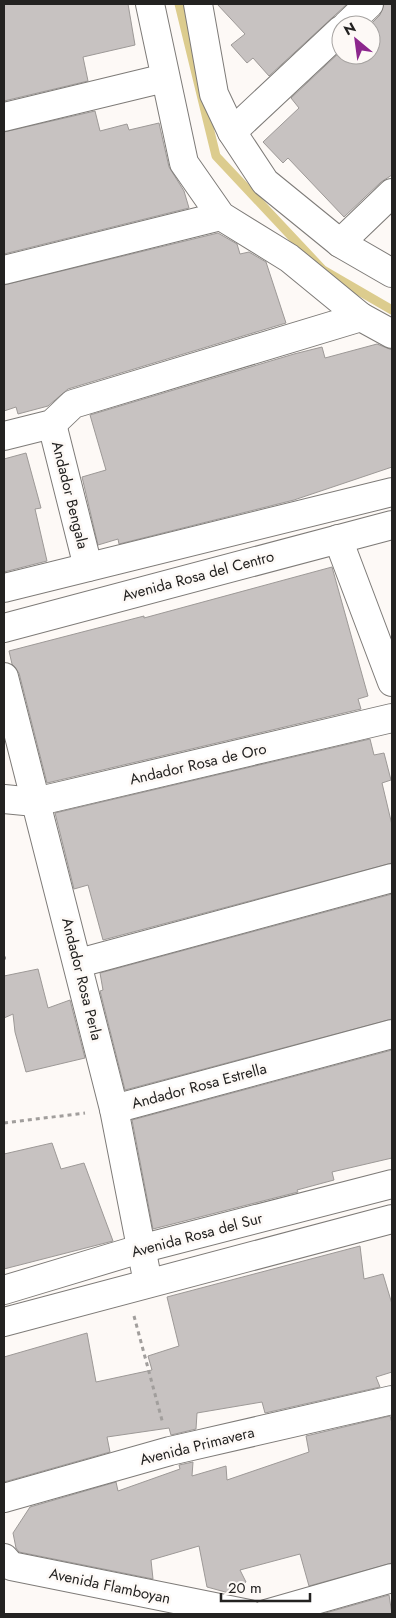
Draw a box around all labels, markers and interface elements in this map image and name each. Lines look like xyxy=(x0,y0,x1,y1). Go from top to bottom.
north arrow xyxy=(331,15,381,65)
text: N xyxy=(340,17,359,40)
street label: Andador Bengala xyxy=(46,439,94,551)
street label: Avenida Rosa del Centro xyxy=(120,545,276,607)
street label: Andador Rosa de Oro xyxy=(127,738,269,790)
street label: Andador Rosa Perla xyxy=(56,915,108,1043)
street label: Andador Rosa Estrella xyxy=(129,1057,269,1115)
street label: Avenida Rosa del Sur xyxy=(129,1207,266,1263)
street label: Avenida Primavera xyxy=(137,1421,257,1471)
street label: Avenida Flamboyan xyxy=(47,1562,173,1610)
scale bar xyxy=(221,1570,310,1602)
text: 20 m xyxy=(228,1577,262,1599)

